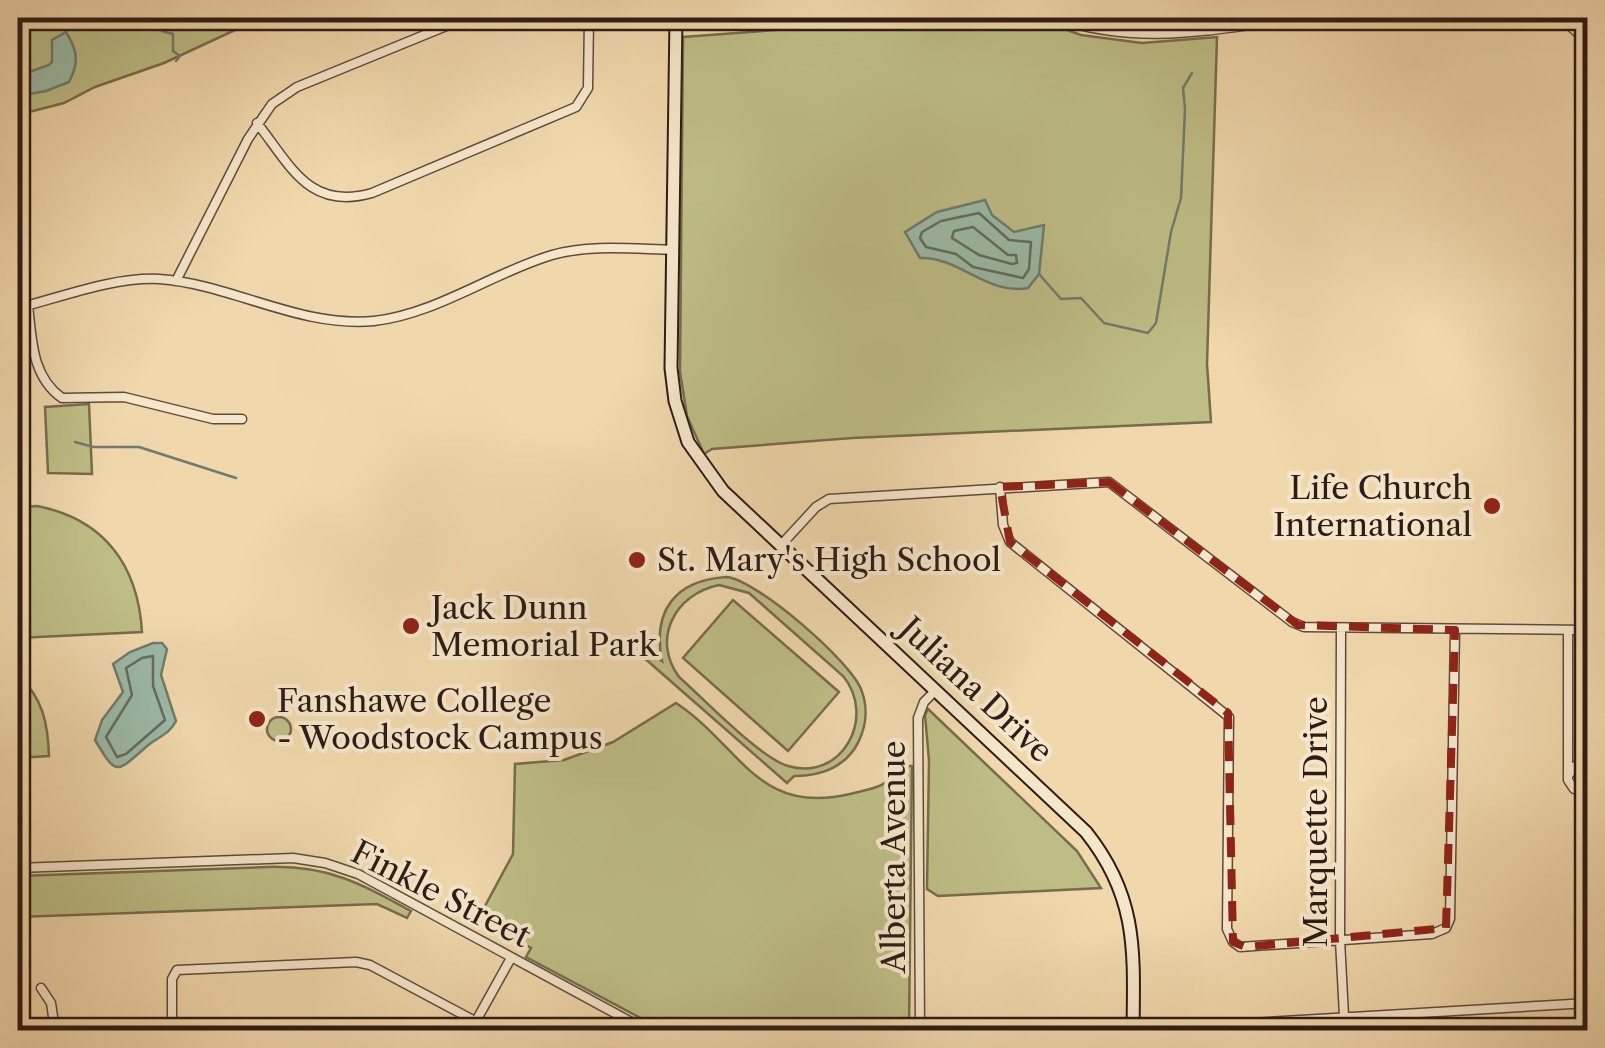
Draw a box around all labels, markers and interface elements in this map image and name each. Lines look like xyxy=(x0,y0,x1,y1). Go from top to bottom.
place label: Life Church International xyxy=(1273,468,1472,544)
marker: Life Church International xyxy=(1481,495,1503,517)
place label: St. Mary's High School xyxy=(657,540,1001,579)
marker: St. Mary's High School xyxy=(626,549,648,571)
place label: Jack Dunn Memorial Park xyxy=(426,588,659,664)
street label: Juliana Drive xyxy=(888,605,1061,770)
marker: Jack Dunn Memorial Park xyxy=(400,615,422,637)
place label: Fanshawe College - Woodstock Campus xyxy=(277,681,603,757)
street label: Marquette Drive xyxy=(1296,696,1335,948)
marker: Fanshawe College - Woodstock Campus xyxy=(246,708,268,730)
street label: Alberta Avenue xyxy=(874,741,913,974)
street label: Finkle Street xyxy=(345,832,538,956)

